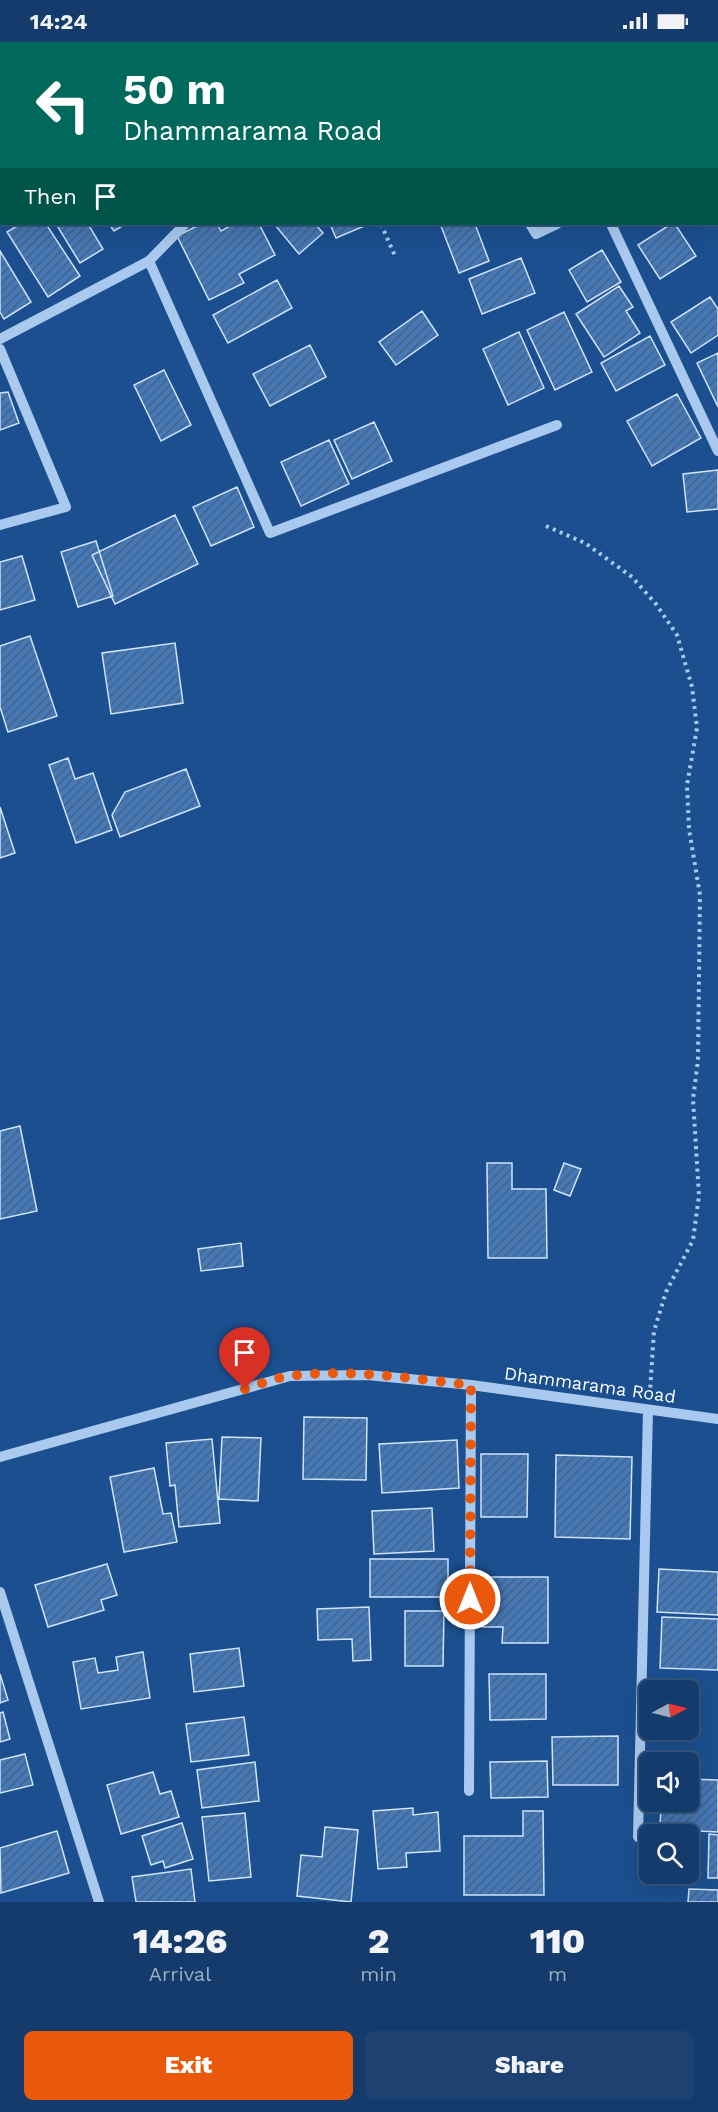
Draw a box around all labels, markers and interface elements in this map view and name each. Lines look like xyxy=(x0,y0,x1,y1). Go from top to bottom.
text: 14:24 xyxy=(30,9,87,34)
text: 50 m xyxy=(123,65,226,114)
icon: left xyxy=(24,66,102,144)
text: Dhammarama Road xyxy=(123,115,383,147)
icon: arrive xyxy=(89,180,122,213)
text: Then xyxy=(24,184,77,209)
pin xyxy=(219,1327,270,1389)
icon: arrive xyxy=(228,1336,261,1369)
street label: Dhammarama Road xyxy=(503,1362,677,1407)
position arrow xyxy=(438,1567,502,1631)
north arrow xyxy=(639,1680,699,1740)
map controls xyxy=(639,1680,699,1884)
button: sound xyxy=(639,1752,699,1812)
button: search xyxy=(639,1824,699,1884)
text: 14:26 xyxy=(133,1920,227,1962)
text: 2 xyxy=(368,1920,389,1962)
text: 110 xyxy=(530,1920,585,1962)
text: Arrival xyxy=(149,1962,211,1986)
text: min xyxy=(360,1962,397,1986)
text: m xyxy=(548,1962,567,1986)
button: Exit xyxy=(24,2031,353,2100)
button: Share xyxy=(365,2031,694,2100)

